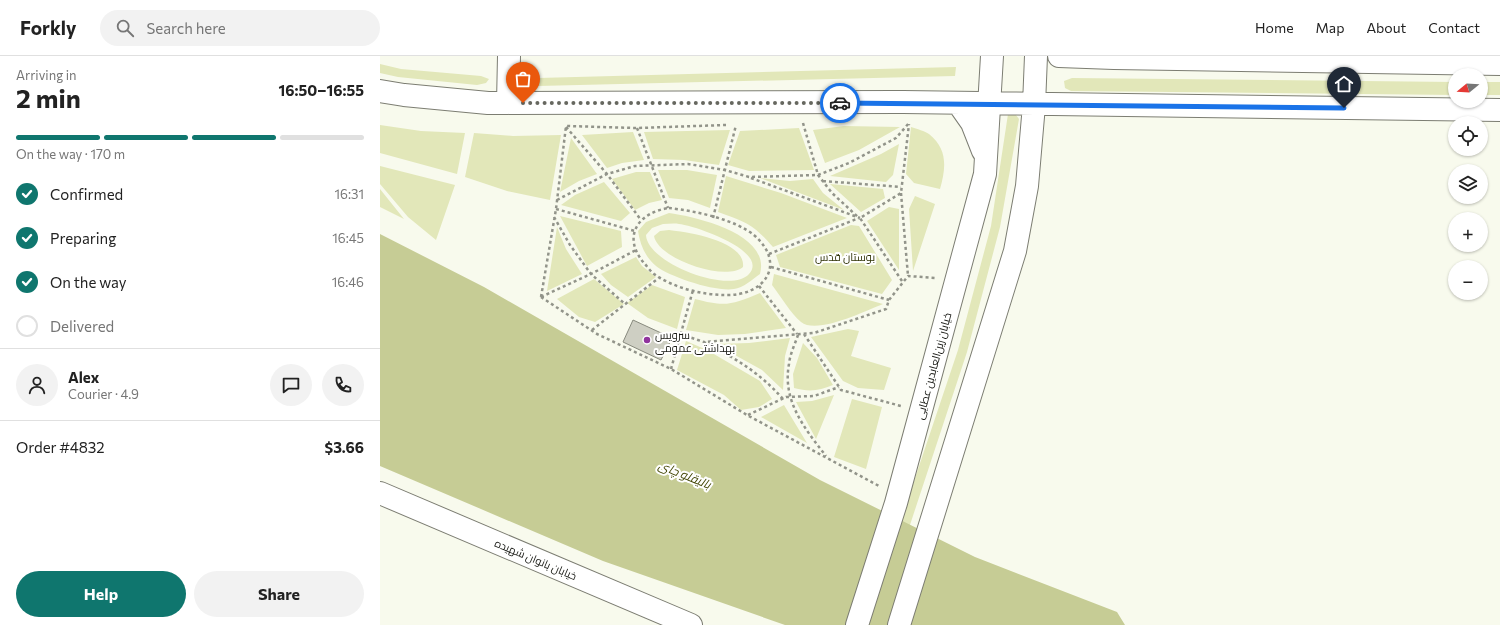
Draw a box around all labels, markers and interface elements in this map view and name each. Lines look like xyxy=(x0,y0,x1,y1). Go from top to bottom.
search box xyxy=(100,10,380,46)
text: Forkly xyxy=(20,16,76,39)
icon: search xyxy=(114,17,136,39)
text: Search here xyxy=(146,19,226,37)
text: Home xyxy=(1255,19,1294,36)
text: Map xyxy=(1316,19,1344,36)
text: About xyxy=(1366,19,1406,36)
text: Contact xyxy=(1428,19,1480,36)
pin xyxy=(506,62,540,103)
text: Arriving in xyxy=(16,67,76,83)
pin xyxy=(1327,67,1361,108)
icon: bag xyxy=(512,68,534,90)
north arrow xyxy=(1448,68,1488,108)
map controls xyxy=(1448,68,1488,300)
icon: home xyxy=(1333,73,1355,95)
text: 16:50–16:55 xyxy=(279,81,364,99)
text: 2 min xyxy=(16,82,81,113)
courier xyxy=(820,83,860,123)
icon: car xyxy=(829,92,851,114)
button: locate xyxy=(1448,116,1488,156)
text: On the way · 170 m xyxy=(16,146,125,162)
button: layers xyxy=(1448,164,1488,204)
icon: check xyxy=(16,183,38,205)
text: Confirmed xyxy=(50,185,123,203)
text: 16:31 xyxy=(335,186,364,202)
button: + xyxy=(1448,212,1488,252)
icon: check xyxy=(16,227,38,249)
text: Preparing xyxy=(50,229,116,247)
text: 16:45 xyxy=(332,230,364,246)
park label: بوستان قدس xyxy=(815,250,875,264)
button: − xyxy=(1448,260,1488,300)
icon: check xyxy=(16,271,38,293)
text: On the way xyxy=(50,273,127,291)
text: 16:46 xyxy=(332,274,364,290)
street label: خیابان زین‌العابدین عطایی xyxy=(912,311,954,421)
text: Delivered xyxy=(50,317,114,335)
place label: سرویس بهداشتی عمومی xyxy=(655,328,735,355)
marker: سرویس بهداشتی عمومی xyxy=(642,335,652,345)
button: person xyxy=(16,364,58,406)
button: chat xyxy=(270,364,312,406)
button: phone xyxy=(322,364,364,406)
text: Alex xyxy=(68,368,99,386)
text: Courier · 4.9 xyxy=(68,386,139,402)
text: Order #4832 xyxy=(16,438,105,456)
text: $3.66 xyxy=(325,438,364,456)
water label: بالیقلو چای xyxy=(656,457,714,493)
street label: خیابان بانوان شهیده xyxy=(493,536,579,583)
button: Help xyxy=(16,571,186,617)
button: Share xyxy=(194,571,364,617)

